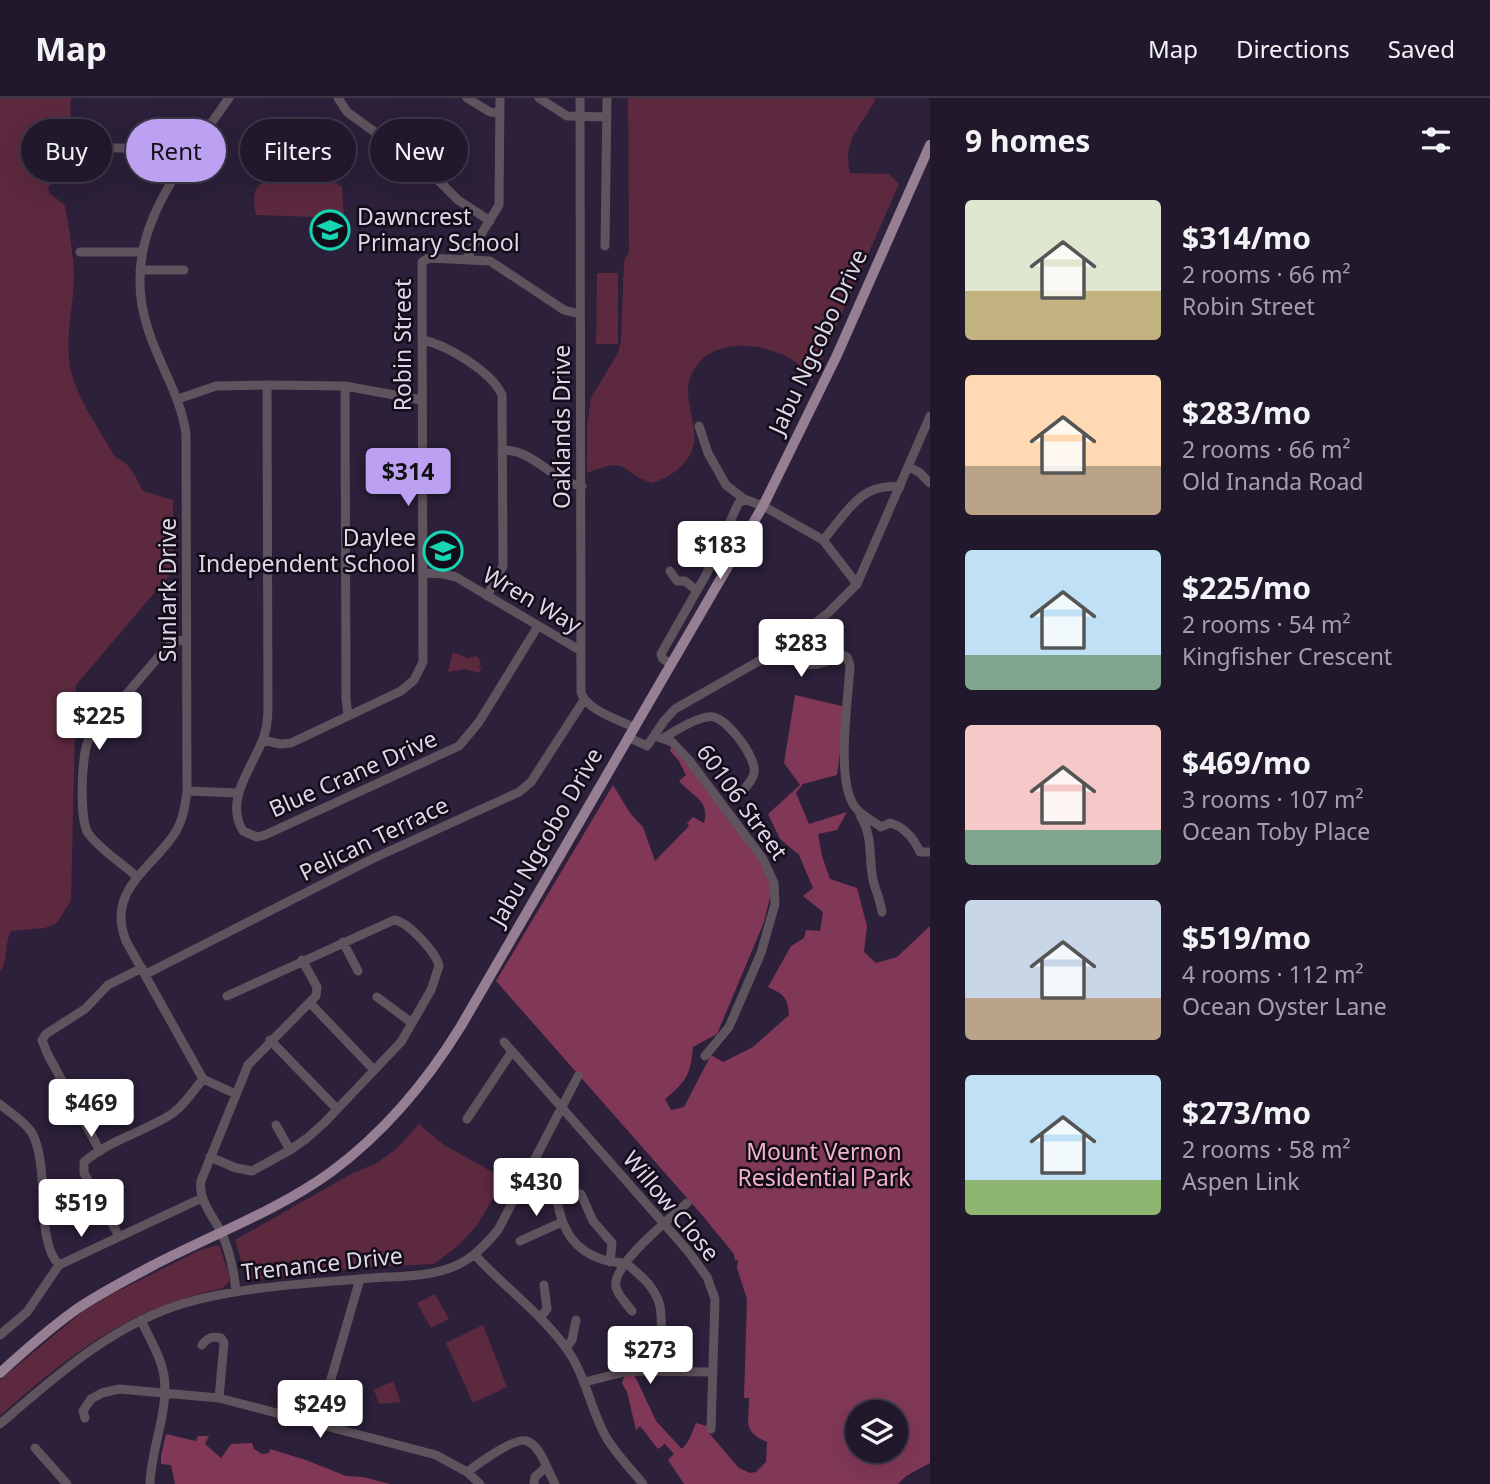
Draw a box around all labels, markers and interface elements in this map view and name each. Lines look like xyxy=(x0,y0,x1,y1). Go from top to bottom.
text: Map xyxy=(35,26,107,71)
text: Map xyxy=(1148,32,1198,65)
text: Directions xyxy=(1236,32,1350,65)
text: Saved xyxy=(1388,32,1455,65)
chip: Buy xyxy=(21,119,112,182)
chip: Rent xyxy=(126,119,226,182)
chip: Filters xyxy=(240,119,356,182)
chip: New xyxy=(370,119,468,182)
text: 9 homes xyxy=(965,120,1090,161)
icon: filters xyxy=(1417,121,1455,159)
place label: Dawncrest Primary School xyxy=(357,200,520,258)
school or university icon: Dawncrest Primary School xyxy=(309,209,351,251)
text: $314/mo xyxy=(1182,217,1311,258)
icon: home xyxy=(1021,228,1105,312)
street label: Jabu Ngcobo Drive xyxy=(759,244,874,441)
text: 2 rooms · 66 m² xyxy=(1182,258,1351,290)
street label: Robin Street xyxy=(386,279,418,411)
text: Robin Street xyxy=(1182,290,1315,322)
street label: Oaklands Drive xyxy=(545,345,577,509)
text: $283/mo xyxy=(1182,392,1311,433)
icon: home xyxy=(1021,403,1105,487)
text: 2 rooms · 66 m² xyxy=(1182,433,1351,465)
pin: $314 xyxy=(367,448,449,508)
text: $314 xyxy=(382,455,434,487)
text: Old Inanda Road xyxy=(1182,465,1363,497)
street label: Sunlark Drive xyxy=(151,518,183,662)
place label: Daylee Independent School xyxy=(198,521,416,579)
pin: $183 xyxy=(679,522,761,581)
text: $183 xyxy=(694,528,746,560)
school or university icon: Daylee Independent School xyxy=(422,530,464,572)
street label: Wren Way xyxy=(477,558,588,640)
text: $225/mo xyxy=(1182,567,1311,608)
icon: home xyxy=(1021,578,1105,662)
text: 2 rooms · 54 m² xyxy=(1182,608,1351,640)
pin: $283 xyxy=(760,620,842,679)
text: $283 xyxy=(775,626,827,658)
text: Kingfisher Crescent xyxy=(1182,640,1392,672)
pin: $225 xyxy=(58,692,140,752)
text: $225 xyxy=(73,699,125,731)
street label: Blue Crane Drive xyxy=(264,722,442,824)
street label: 60106 Street xyxy=(690,737,796,866)
street label: Jabu Ngcobo Drive xyxy=(480,741,609,933)
text: $469/mo xyxy=(1182,742,1311,783)
icon: home xyxy=(1021,753,1105,837)
text: 3 rooms · 107 m² xyxy=(1182,783,1364,815)
street label: Pelican Terrace xyxy=(294,788,454,888)
text: Ocean Toby Place xyxy=(1182,815,1370,847)
text: $519/mo xyxy=(1182,917,1311,958)
icon: home xyxy=(1021,928,1105,1012)
text: 4 rooms · 112 m² xyxy=(1182,958,1364,990)
text: Ocean Oyster Lane xyxy=(1182,990,1387,1022)
pin: $469 xyxy=(50,1080,132,1139)
text: $469 xyxy=(65,1086,117,1118)
text: $273/mo xyxy=(1182,1092,1311,1133)
icon: home xyxy=(1021,1103,1105,1187)
text: 2 rooms · 58 m² xyxy=(1182,1133,1351,1165)
park label: Mount Vernon Residential Park xyxy=(737,1135,911,1193)
street label: Willow Close xyxy=(616,1143,727,1267)
pin: $430 xyxy=(495,1158,577,1218)
text: $430 xyxy=(510,1165,562,1197)
text: Aspen Link xyxy=(1182,1165,1300,1197)
pin: $519 xyxy=(40,1180,122,1239)
text: $519 xyxy=(55,1186,107,1218)
street label: Trenance Drive xyxy=(240,1239,404,1287)
pin: $273 xyxy=(609,1326,691,1386)
text: $273 xyxy=(624,1333,676,1365)
pin: $249 xyxy=(279,1380,361,1440)
text: $249 xyxy=(294,1387,346,1419)
map controls xyxy=(845,1400,908,1463)
button: layers xyxy=(845,1400,908,1463)

